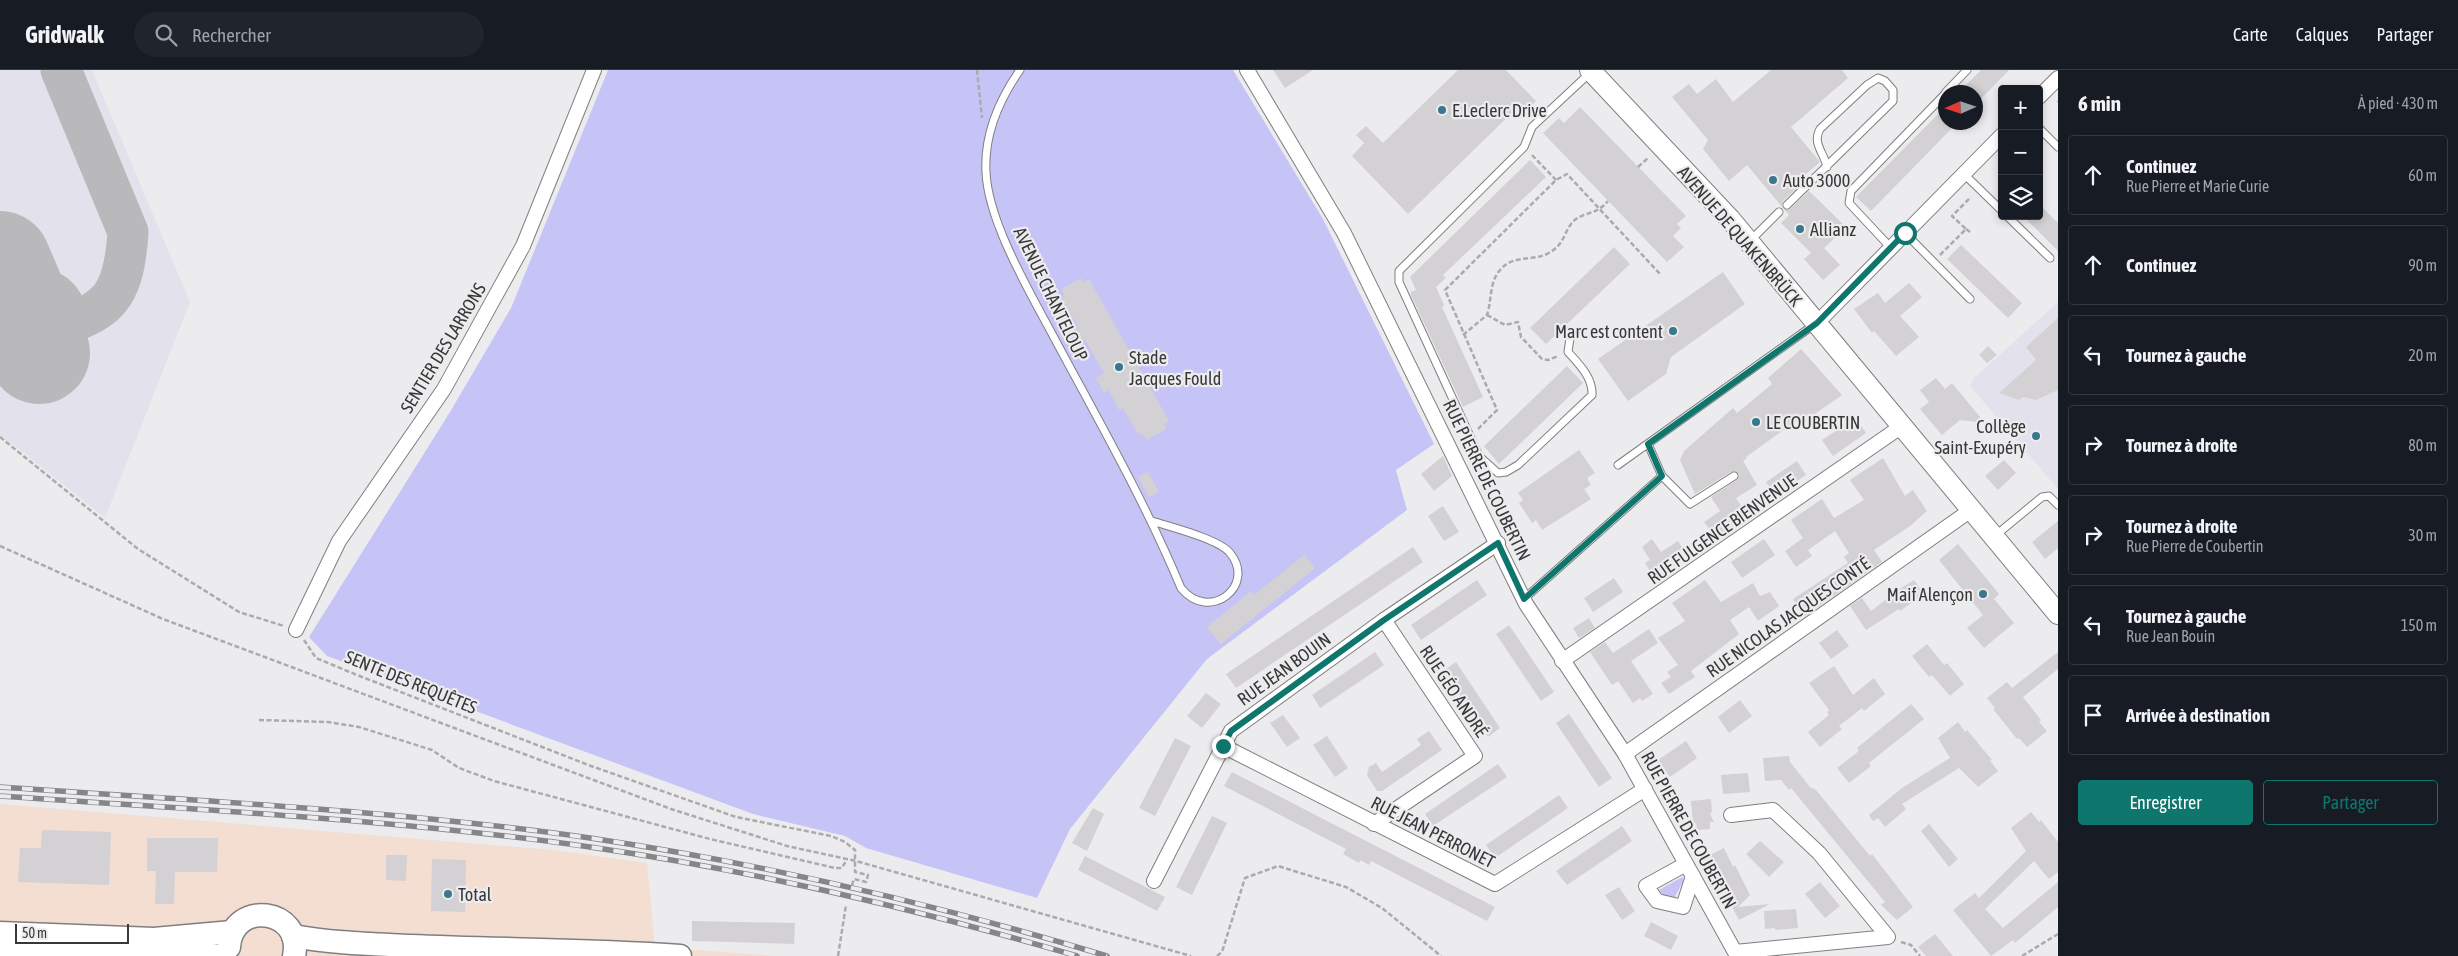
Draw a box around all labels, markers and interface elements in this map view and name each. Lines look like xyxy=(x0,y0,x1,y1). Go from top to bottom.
search box xyxy=(134,12,484,57)
text: Gridwalk xyxy=(25,21,104,48)
icon: search xyxy=(152,21,180,49)
text: Rechercher xyxy=(192,24,271,46)
text: Carte xyxy=(2233,24,2268,45)
text: Calques xyxy=(2296,24,2349,45)
text: Partager xyxy=(2377,24,2433,45)
north arrow xyxy=(1938,85,1983,130)
map controls xyxy=(1998,85,2043,220)
button: + xyxy=(1998,85,2043,130)
text: 6 min xyxy=(2078,91,2121,115)
text: À pied · 430 m xyxy=(2358,94,2438,112)
place label: E.Leclerc Drive xyxy=(1452,100,1547,121)
marker: E.Leclerc Drive xyxy=(1436,104,1448,116)
button: − xyxy=(1998,130,2043,175)
text: Continuez xyxy=(2126,155,2196,177)
icon: ahead xyxy=(2079,161,2107,189)
street label: AVENUE DE QUAKENBRÜCK xyxy=(1673,162,1807,310)
text: 60 m xyxy=(2408,166,2437,184)
place label: Auto 3000 xyxy=(1783,170,1850,191)
marker: Auto 3000 xyxy=(1767,174,1779,186)
button: layers xyxy=(1998,175,2043,220)
text: Rue Pierre et Marie Curie xyxy=(2126,177,2269,195)
place label: Allianz xyxy=(1810,219,1857,240)
route start xyxy=(1894,222,1917,245)
marker: Allianz xyxy=(1794,223,1806,235)
street label: AVENUE CHANTELOUP xyxy=(1009,224,1093,365)
icon: ahead xyxy=(2079,251,2107,279)
text: Continuez xyxy=(2126,254,2196,276)
text: 90 m xyxy=(2408,256,2437,274)
street label: SENTIER DES LARRONS xyxy=(396,279,490,417)
place label: Marc est content xyxy=(1555,321,1663,342)
marker: Marc est content xyxy=(1667,325,1679,337)
icon: left xyxy=(2079,341,2107,369)
text: Tournez à gauche xyxy=(2126,344,2246,366)
text: 20 m xyxy=(2408,346,2437,364)
place label: Stade Jacques Fould xyxy=(1129,347,1221,389)
marker: Stade Jacques Fould xyxy=(1113,361,1125,373)
street label: RUE PIERRE DE COUBERTIN xyxy=(1439,396,1535,564)
place label: LE COUBERTIN xyxy=(1766,412,1860,433)
marker: LE COUBERTIN xyxy=(1750,416,1762,428)
place label: Collège Saint-Exupéry xyxy=(1934,416,2026,458)
marker: Collège Saint-Exupéry xyxy=(2030,430,2042,442)
icon: right xyxy=(2079,431,2107,459)
text: Tournez à droite xyxy=(2126,434,2237,456)
text: 80 m xyxy=(2408,436,2437,454)
street label: RUE FULGENCE BIENVENUE xyxy=(1643,469,1801,588)
text: Tournez à droite xyxy=(2126,515,2237,537)
icon: right xyxy=(2079,521,2107,549)
text: 30 m xyxy=(2408,526,2437,544)
text: Rue Pierre de Coubertin xyxy=(2126,537,2264,555)
street label: RUE NICOLAS JACQUES CONTÉ xyxy=(1702,552,1874,681)
place label: Maif Alençon xyxy=(1887,584,1973,605)
marker: Maif Alençon xyxy=(1977,588,1989,600)
text: Tournez à gauche xyxy=(2126,605,2246,627)
icon: left xyxy=(2079,611,2107,639)
text: 150 m xyxy=(2401,616,2437,634)
text: Rue Jean Bouin xyxy=(2126,627,2215,645)
street label: RUE JEAN BOUIN xyxy=(1233,628,1335,710)
street label: RUE GÉO ANDRÉ xyxy=(1416,641,1493,741)
street label: SENTE DES REQUÊTES xyxy=(342,646,480,718)
icon: arrive xyxy=(2079,701,2107,729)
text: Arrivée à destination xyxy=(2126,704,2270,726)
route end xyxy=(1212,735,1235,758)
street label: RUE PIERRE DE COUBERTIN xyxy=(1637,748,1741,912)
button: Enregistrer xyxy=(2078,780,2253,825)
button: Partager xyxy=(2263,780,2438,825)
street label: RUE JEAN PERRONET xyxy=(1368,792,1498,872)
place label: Total xyxy=(458,884,492,905)
marker: Total xyxy=(442,888,454,900)
scale bar xyxy=(15,921,129,944)
text: 50 m xyxy=(22,925,47,941)

